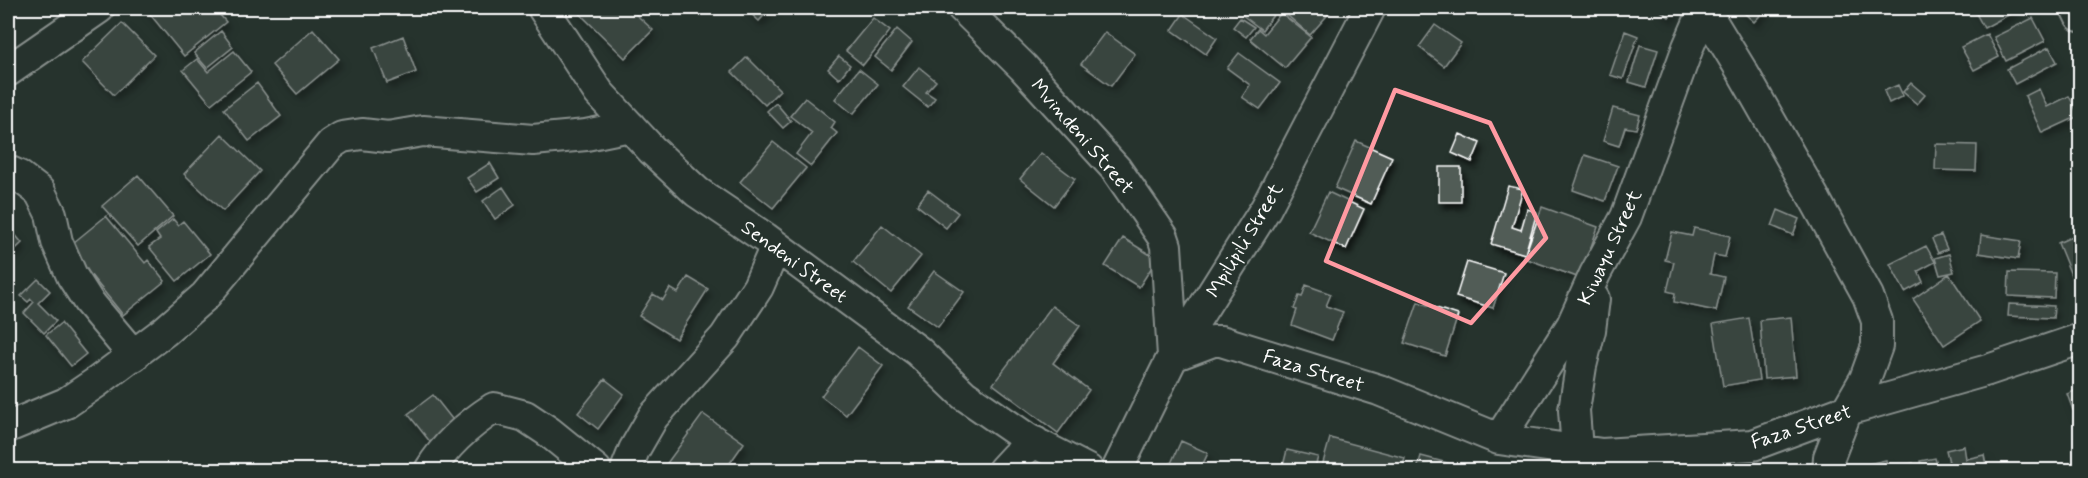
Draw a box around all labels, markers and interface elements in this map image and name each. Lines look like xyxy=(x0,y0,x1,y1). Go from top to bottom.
street label: Mvindeni Street xyxy=(1024,73,1140,201)
street label: Mpilipili Street xyxy=(1200,178,1290,303)
street label: Kiwayu Street xyxy=(1572,185,1649,310)
street label: Sendeni Street xyxy=(735,214,853,310)
street label: Faza Street xyxy=(1260,343,1367,400)
street label: Faza Street xyxy=(1748,398,1855,456)

